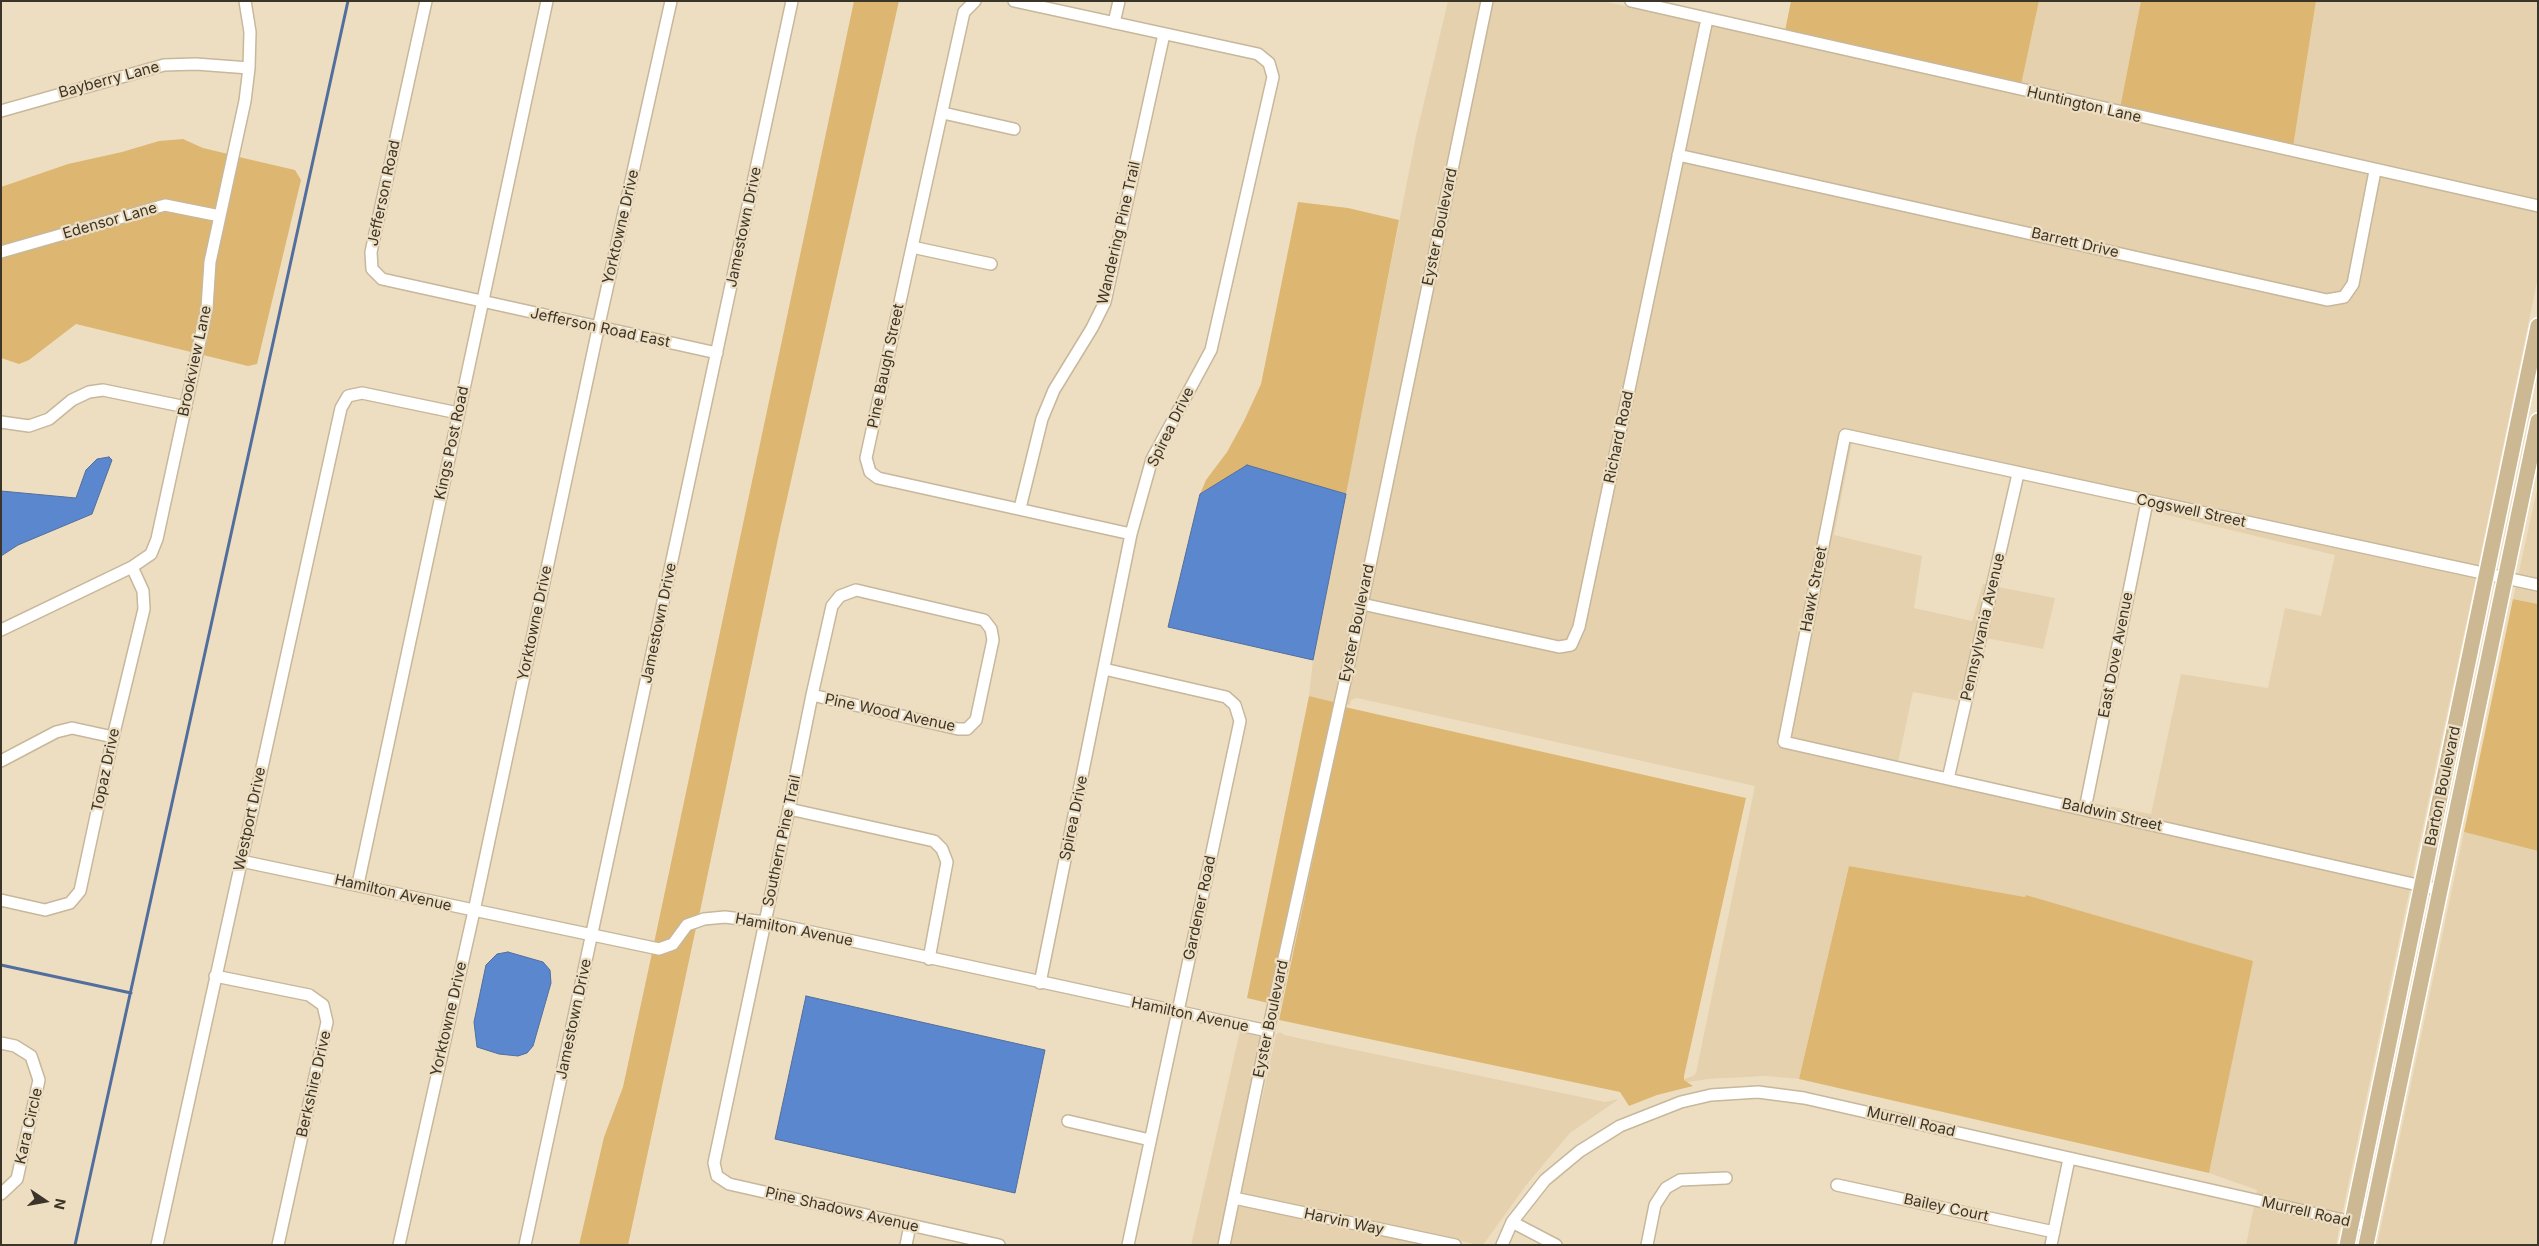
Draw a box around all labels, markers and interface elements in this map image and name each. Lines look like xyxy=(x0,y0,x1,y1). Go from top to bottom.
street label: Bayberry Lane xyxy=(57,58,161,102)
street label: Huntington Lane xyxy=(2025,83,2143,127)
street label: Jefferson Road xyxy=(364,138,404,248)
street label: Wandering Pine Trail xyxy=(1094,160,1144,306)
street label: Jamestown Drive xyxy=(722,165,766,289)
street label: Eyster Boulevard xyxy=(1419,167,1461,287)
street label: Yorktowne Drive xyxy=(599,168,643,286)
street label: Edensor Lane xyxy=(61,199,159,243)
street label: Barrett Drive xyxy=(2030,224,2120,262)
street label: Pine Baugh Street xyxy=(864,302,908,430)
street label: Brookview Lane xyxy=(174,304,216,418)
street label: Jefferson Road East xyxy=(528,304,672,352)
street label: Kings Post Road xyxy=(431,384,473,502)
street label: Spirea Drive xyxy=(1144,384,1198,470)
street label: Richard Road xyxy=(1600,389,1638,485)
street label: Cogswell Street xyxy=(2135,491,2247,531)
street label: Hawk Street xyxy=(1797,545,1831,633)
street label: Pennsylvania Avenue xyxy=(1957,552,2009,702)
street label: Jamestown Drive xyxy=(637,561,681,685)
street label: Eyster Boulevard xyxy=(1336,563,1378,683)
street label: Yorktowne Drive xyxy=(514,564,556,682)
street label: East Dove Avenue xyxy=(2095,591,2137,719)
street label: Pine Wood Avenue xyxy=(823,690,957,736)
street label: Barton Boulevard xyxy=(2422,724,2464,848)
street label: Topaz Drive xyxy=(88,727,124,813)
street label: Westport Drive xyxy=(230,765,270,873)
street label: Southern Pine Trail xyxy=(759,774,805,908)
street label: Spirea Drive xyxy=(1056,774,1092,862)
street label: Baldwin Street xyxy=(2060,795,2164,835)
street label: Gardener Road xyxy=(1180,854,1220,962)
street label: Hamilton Avenue xyxy=(333,871,453,915)
street label: Hamilton Avenue xyxy=(734,910,854,950)
street label: Jamestown Drive xyxy=(552,957,596,1081)
street label: Eyster Boulevard xyxy=(1250,959,1292,1079)
street label: Yorktowne Drive xyxy=(427,960,471,1078)
street label: Hamilton Avenue xyxy=(1130,994,1250,1036)
street label: Berkshire Drive xyxy=(293,1029,335,1139)
street label: Kara Circle xyxy=(11,1086,47,1166)
street label: Murrell Road xyxy=(1865,1103,1957,1141)
north arrow xyxy=(20,1176,70,1226)
street label: Pine Shadows Avenue xyxy=(764,1184,920,1236)
street label: Bailey Court xyxy=(1902,1190,1990,1226)
street label: Murrell Road xyxy=(2260,1193,2352,1231)
text: N xyxy=(51,1197,70,1211)
street label: Harvin Way xyxy=(1302,1205,1386,1239)

